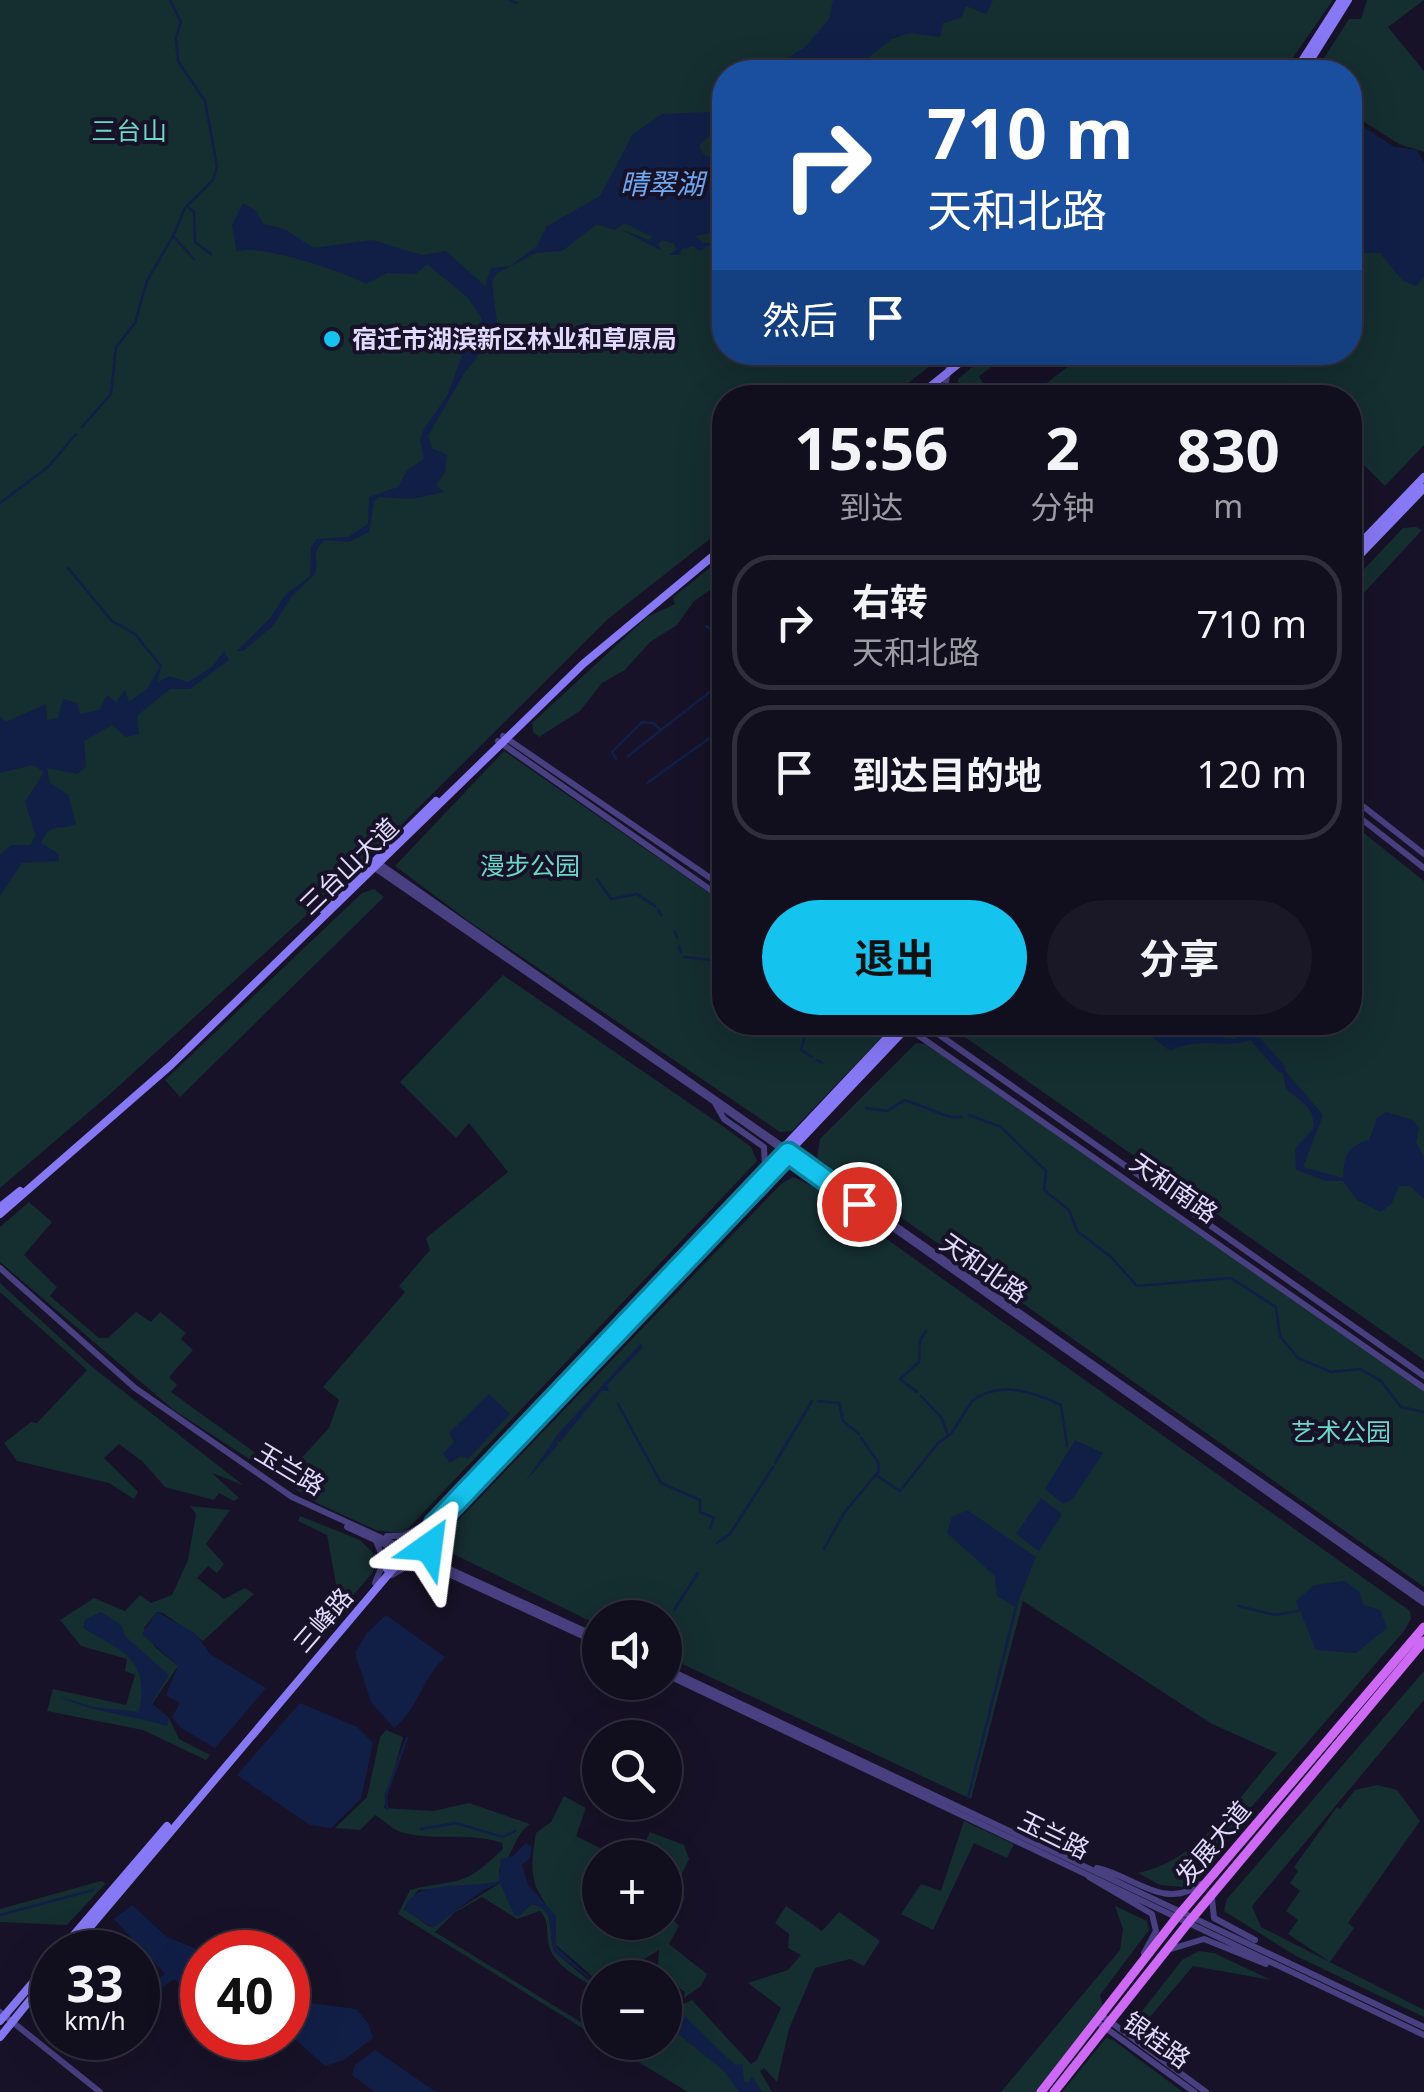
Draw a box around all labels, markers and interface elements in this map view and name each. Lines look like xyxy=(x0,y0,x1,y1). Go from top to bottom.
text: 710 m xyxy=(927,84,1134,180)
icon: right xyxy=(762,100,892,230)
park label: 三台山 xyxy=(91,113,167,147)
water label: 晴翠湖 xyxy=(620,164,708,202)
text: 天和北路 xyxy=(927,179,1107,240)
icon: arrive xyxy=(858,290,913,345)
text: 然后 xyxy=(762,293,838,345)
place label: 宿迁市湖滨新区林业和草原局 xyxy=(352,321,677,355)
marker: 宿迁市湖滨新区林业和草原局 xyxy=(321,328,343,350)
text: 15:56 xyxy=(794,406,948,488)
text: 2 xyxy=(1045,406,1080,488)
text: 830 xyxy=(1177,408,1280,490)
text: m xyxy=(1213,484,1243,527)
text: 到达 xyxy=(839,485,903,528)
text: 分钟 xyxy=(1031,485,1095,528)
text: 右转 xyxy=(852,575,928,627)
icon: right xyxy=(767,595,822,650)
text: 710 m xyxy=(1196,597,1307,649)
text: 天和北路 xyxy=(852,630,980,673)
icon: arrive xyxy=(767,745,822,800)
text: 120 m xyxy=(1196,747,1307,799)
text: 到达目的地 xyxy=(852,748,1042,800)
street label: 三台山大道 xyxy=(292,810,405,921)
park label: 漫步公园 xyxy=(480,848,580,882)
button: 退出 xyxy=(762,900,1027,1015)
button: 分享 xyxy=(1047,900,1312,1015)
street label: 天和南路 xyxy=(1124,1145,1225,1230)
pin xyxy=(817,1162,902,1247)
icon: arrive xyxy=(832,1177,887,1232)
street label: 天和北路 xyxy=(934,1225,1035,1310)
park label: 艺术公园 xyxy=(1291,1414,1391,1448)
street label: 玉兰路 xyxy=(250,1434,331,1502)
position arrow xyxy=(377,1495,481,1599)
street label: 三峰路 xyxy=(285,1580,360,1659)
map controls xyxy=(582,1600,682,2060)
button: sound xyxy=(582,1600,682,1700)
button: search xyxy=(582,1720,682,1820)
street label: 发展大道 xyxy=(1167,1793,1257,1892)
street label: 玉兰路 xyxy=(1013,1802,1096,1866)
button: + xyxy=(582,1840,682,1940)
speed limit sign: 40 xyxy=(180,1930,310,2060)
text: 33 xyxy=(66,1949,124,2017)
button: − xyxy=(582,1960,682,2060)
text: km/h xyxy=(64,2003,126,2037)
street label: 银桂路 xyxy=(1117,2003,1198,2075)

